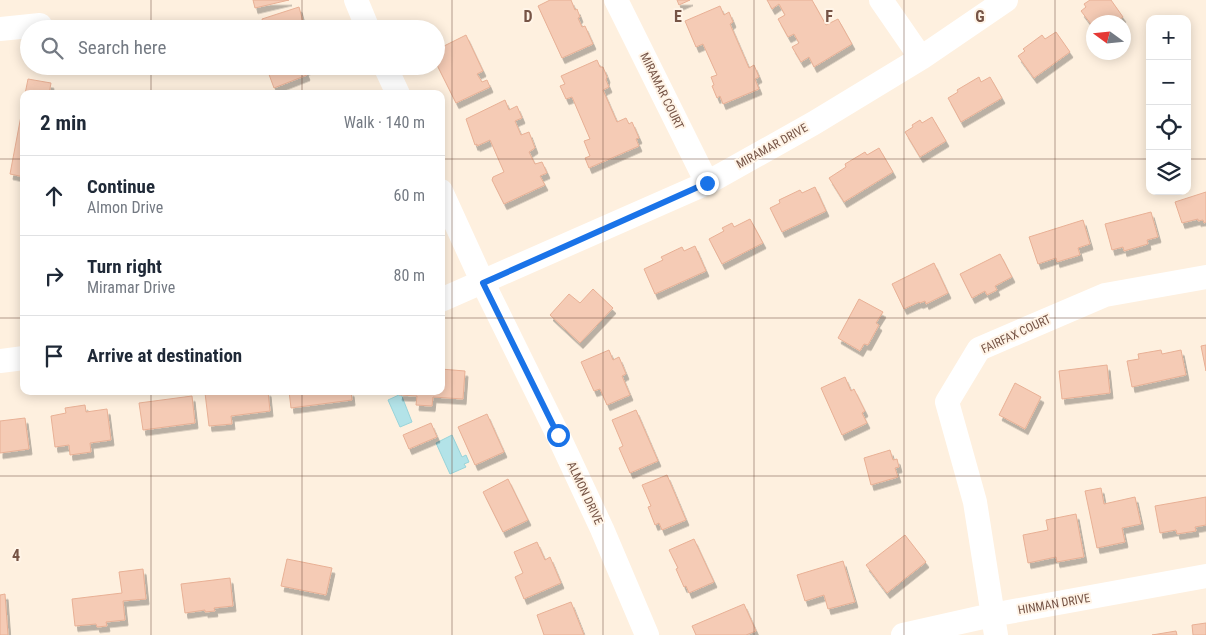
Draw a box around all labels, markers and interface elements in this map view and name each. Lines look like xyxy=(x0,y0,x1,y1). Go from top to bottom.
text: D xyxy=(523,7,533,26)
text: E xyxy=(674,7,682,26)
text: F xyxy=(825,7,833,26)
text: G xyxy=(975,7,985,26)
north arrow xyxy=(1086,15,1131,60)
map controls xyxy=(1146,15,1191,195)
button: + xyxy=(1146,15,1191,60)
search box xyxy=(20,20,445,75)
icon: search xyxy=(38,34,66,62)
text: Search here xyxy=(78,36,166,59)
street label: MIRAMAR COURT xyxy=(637,50,687,132)
button: − xyxy=(1146,60,1191,105)
button: locate xyxy=(1146,105,1191,150)
text: 2 min xyxy=(40,111,87,135)
text: Walk · 140 m xyxy=(344,113,425,132)
street label: MIRAMAR DRIVE xyxy=(734,121,810,171)
button: layers xyxy=(1146,150,1191,195)
route end xyxy=(696,172,719,195)
text: Continue xyxy=(87,175,155,198)
icon: ahead xyxy=(40,182,68,210)
text: 60 m xyxy=(393,186,425,205)
text: Almon Drive xyxy=(87,198,163,217)
text: Turn right xyxy=(87,255,162,278)
icon: right xyxy=(40,262,68,290)
text: 80 m xyxy=(393,266,425,285)
text: Miramar Drive xyxy=(87,278,175,297)
street label: FAIRFAX COURT xyxy=(979,312,1053,356)
icon: arrive xyxy=(40,342,68,370)
text: Arrive at destination xyxy=(87,344,242,367)
route start xyxy=(547,424,570,447)
street label: ALMON DRIVE xyxy=(564,459,606,527)
text: 4 xyxy=(12,546,20,565)
street label: HINMAN DRIVE xyxy=(1017,591,1091,617)

